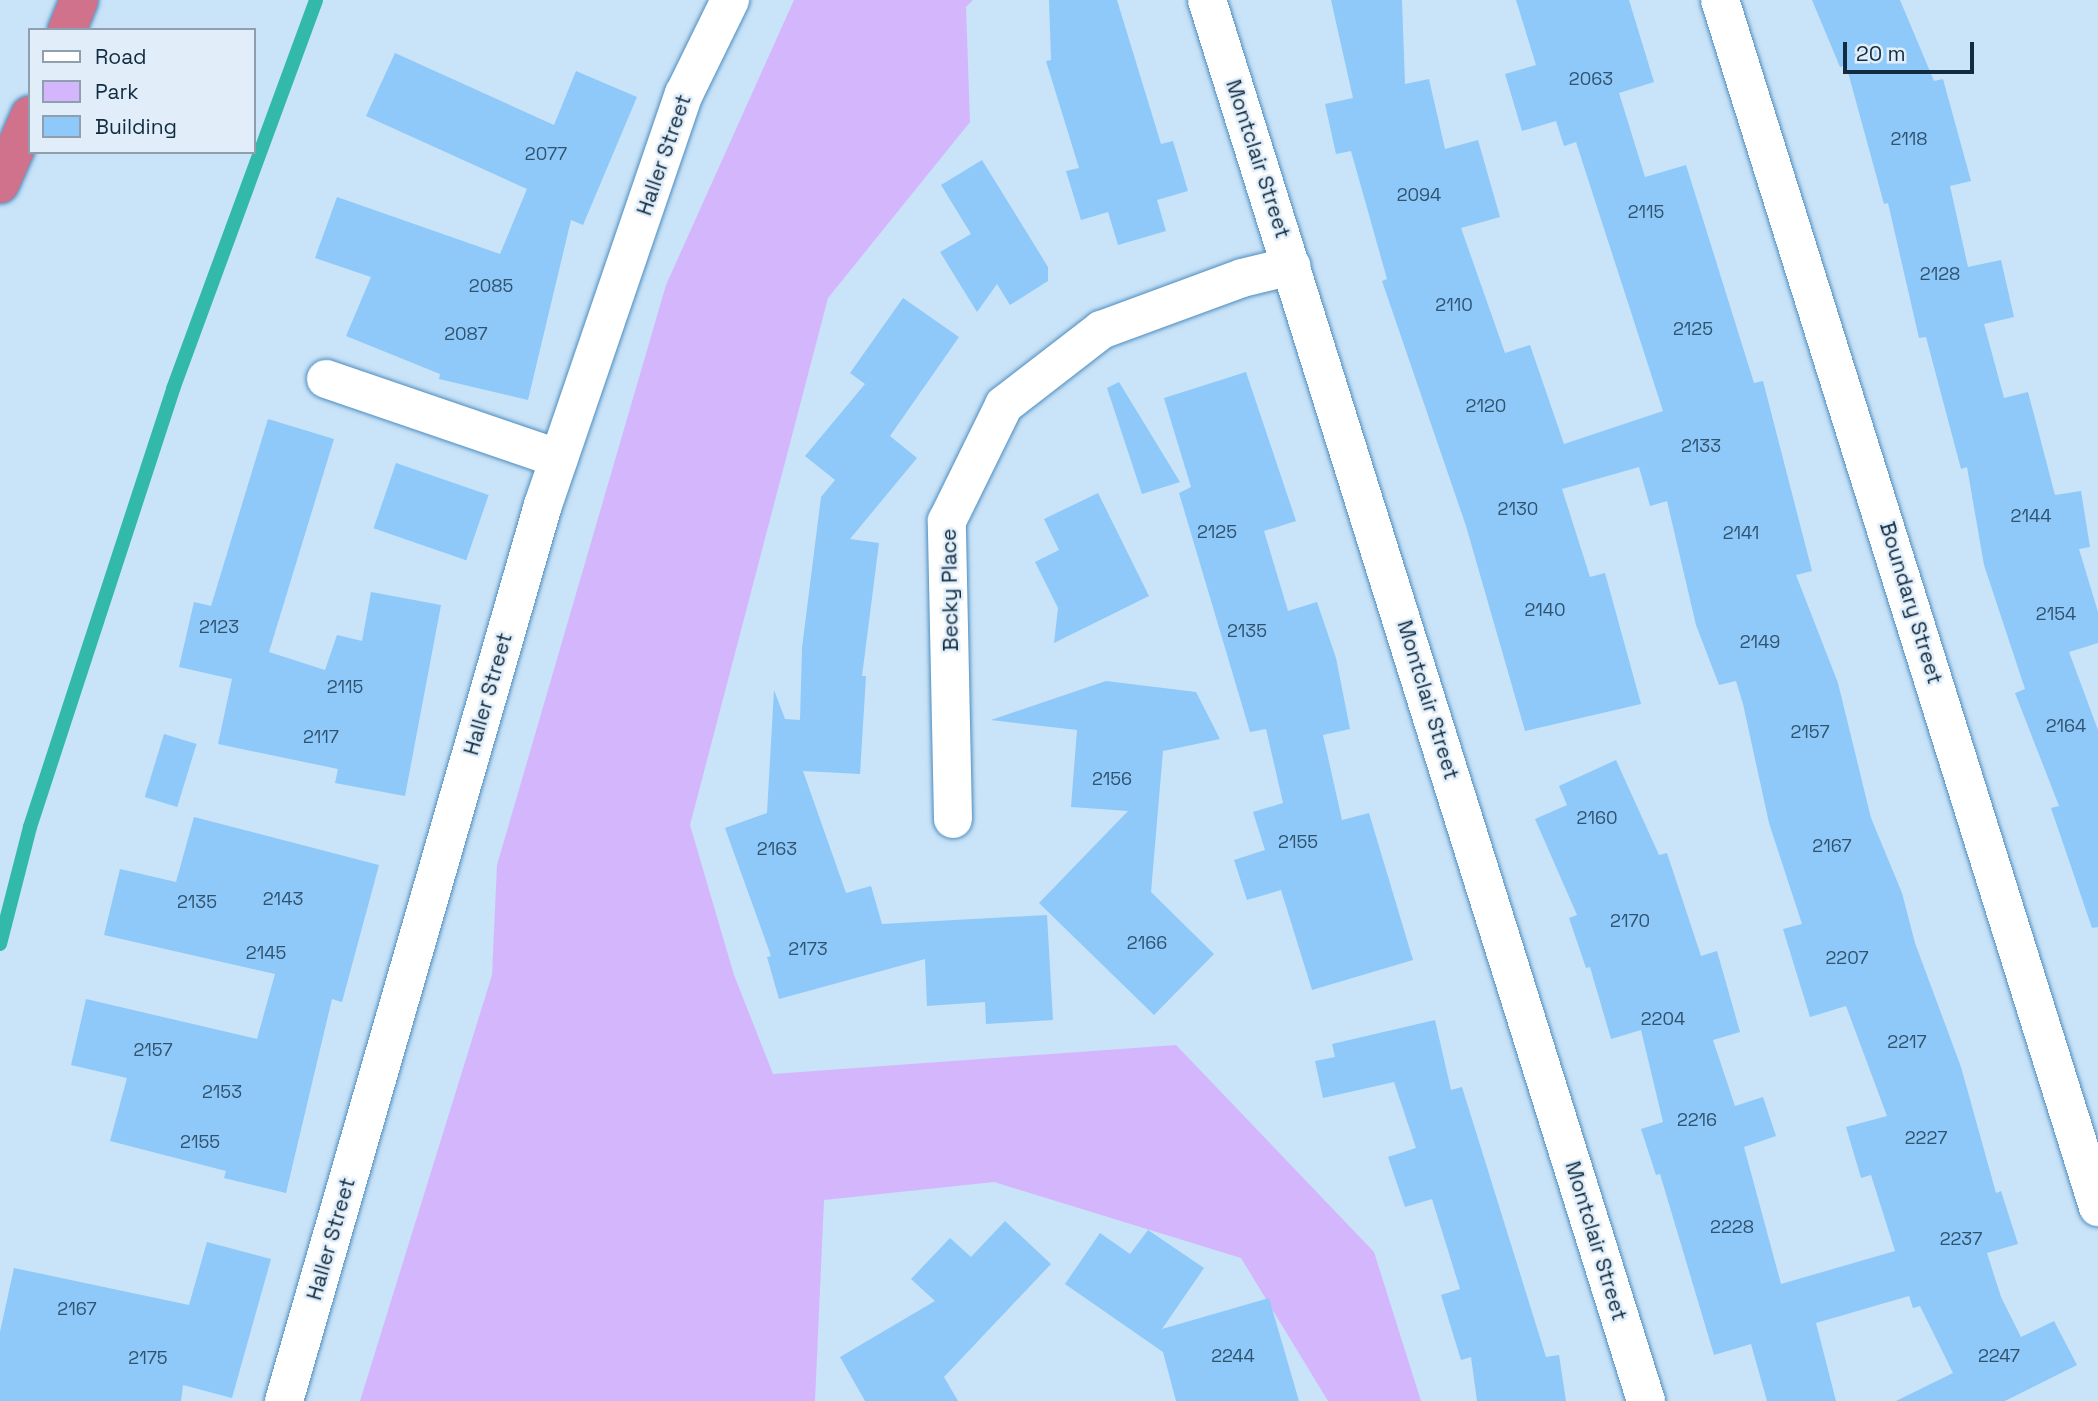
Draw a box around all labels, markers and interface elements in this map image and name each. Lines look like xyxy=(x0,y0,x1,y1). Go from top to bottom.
legend xyxy=(28,28,256,154)
scale bar xyxy=(1846,28,1977,72)
text: 20 m xyxy=(1856,40,1906,67)
text: Road xyxy=(95,43,147,70)
house number: 2063 xyxy=(1569,68,1613,90)
street label: Montclair Street xyxy=(1220,76,1296,242)
text: Park xyxy=(95,78,139,105)
street label: Haller Street xyxy=(632,91,696,219)
text: Building xyxy=(95,113,177,140)
house number: 2118 xyxy=(1890,128,1928,150)
house number: 2077 xyxy=(525,143,567,165)
house number: 2094 xyxy=(1397,184,1441,206)
house number: 2115 xyxy=(1628,201,1664,223)
house number: 2128 xyxy=(1920,263,1960,285)
house number: 2085 xyxy=(469,275,513,297)
house number: 2110 xyxy=(1435,294,1473,316)
house number: 2125 xyxy=(1673,318,1713,340)
house number: 2087 xyxy=(444,323,488,345)
house number: 2120 xyxy=(1466,395,1506,417)
house number: 2133 xyxy=(1681,435,1721,457)
house number: 2130 xyxy=(1498,498,1538,520)
house number: 2144 xyxy=(2011,505,2051,527)
street label: Boundary Street xyxy=(1874,519,1948,687)
house number: 2125 xyxy=(1197,521,1237,543)
house number: 2141 xyxy=(1723,522,1759,544)
street label: Becky Place xyxy=(936,528,964,652)
house number: 2140 xyxy=(1524,599,1566,621)
house number: 2154 xyxy=(2036,603,2076,625)
house number: 2123 xyxy=(199,616,239,638)
street label: Montclair Street xyxy=(1392,617,1464,783)
house number: 2135 xyxy=(1227,620,1267,642)
street label: Haller Street xyxy=(459,630,517,758)
house number: 2149 xyxy=(1740,631,1780,653)
house number: 2115 xyxy=(327,676,363,698)
house number: 2164 xyxy=(2046,715,2086,737)
house number: 2157 xyxy=(1790,721,1830,743)
house number: 2117 xyxy=(303,726,339,748)
house number: 2156 xyxy=(1092,768,1132,790)
house number: 2160 xyxy=(1577,807,1617,829)
house number: 2155 xyxy=(1278,831,1318,853)
house number: 2167 xyxy=(1812,835,1852,857)
house number: 2163 xyxy=(757,838,797,860)
house number: 2143 xyxy=(263,888,303,910)
house number: 2135 xyxy=(177,891,217,913)
house number: 2170 xyxy=(1610,910,1650,932)
house number: 2166 xyxy=(1127,932,1167,954)
house number: 2173 xyxy=(788,938,828,960)
house number: 2145 xyxy=(246,942,286,964)
house number: 2207 xyxy=(1825,947,1869,969)
house number: 2204 xyxy=(1641,1008,1685,1030)
house number: 2217 xyxy=(1887,1031,1927,1053)
house number: 2157 xyxy=(133,1039,173,1061)
house number: 2153 xyxy=(202,1081,242,1103)
house number: 2216 xyxy=(1677,1109,1717,1131)
house number: 2227 xyxy=(1905,1127,1947,1149)
house number: 2155 xyxy=(180,1131,220,1153)
street label: Montclair Street xyxy=(1560,1158,1632,1324)
street label: Haller Street xyxy=(302,1175,360,1303)
house number: 2228 xyxy=(1710,1216,1754,1238)
house number: 2237 xyxy=(1940,1228,1982,1250)
house number: 2167 xyxy=(57,1298,97,1320)
house number: 2244 xyxy=(1211,1345,1255,1367)
house number: 2247 xyxy=(1978,1345,2020,1367)
house number: 2175 xyxy=(128,1347,168,1369)

